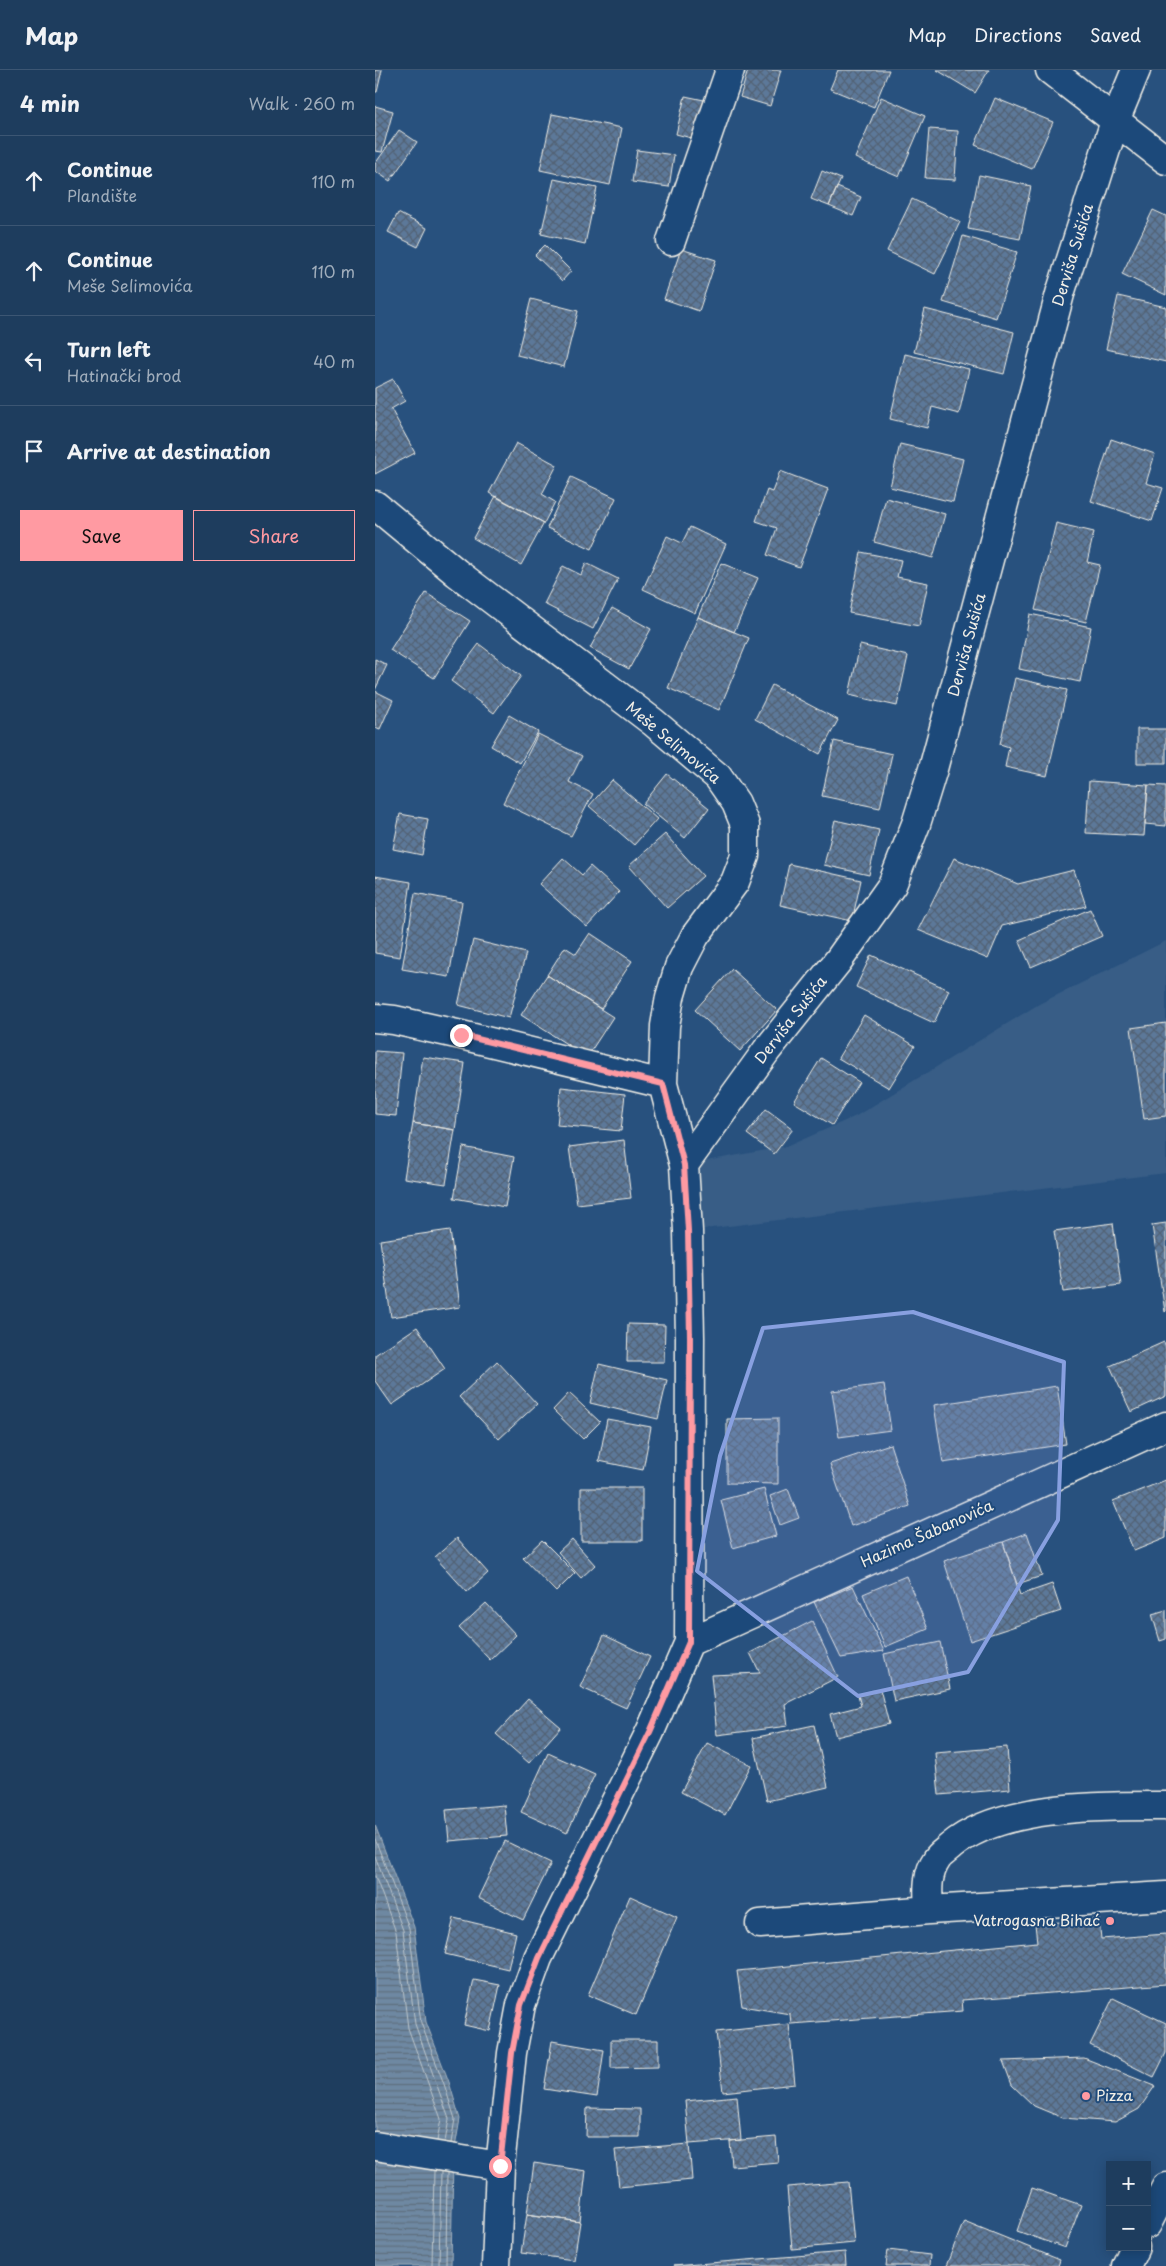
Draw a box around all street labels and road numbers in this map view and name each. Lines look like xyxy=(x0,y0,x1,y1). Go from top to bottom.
street label: Derviša Sušića xyxy=(1045,200,1098,309)
street label: Derviša Sušića xyxy=(941,590,991,699)
street label: Meše Selimovića xyxy=(621,695,727,789)
street label: Derviša Sušića xyxy=(748,970,832,1068)
street label: Hazima Šabanovića xyxy=(856,1493,997,1572)

